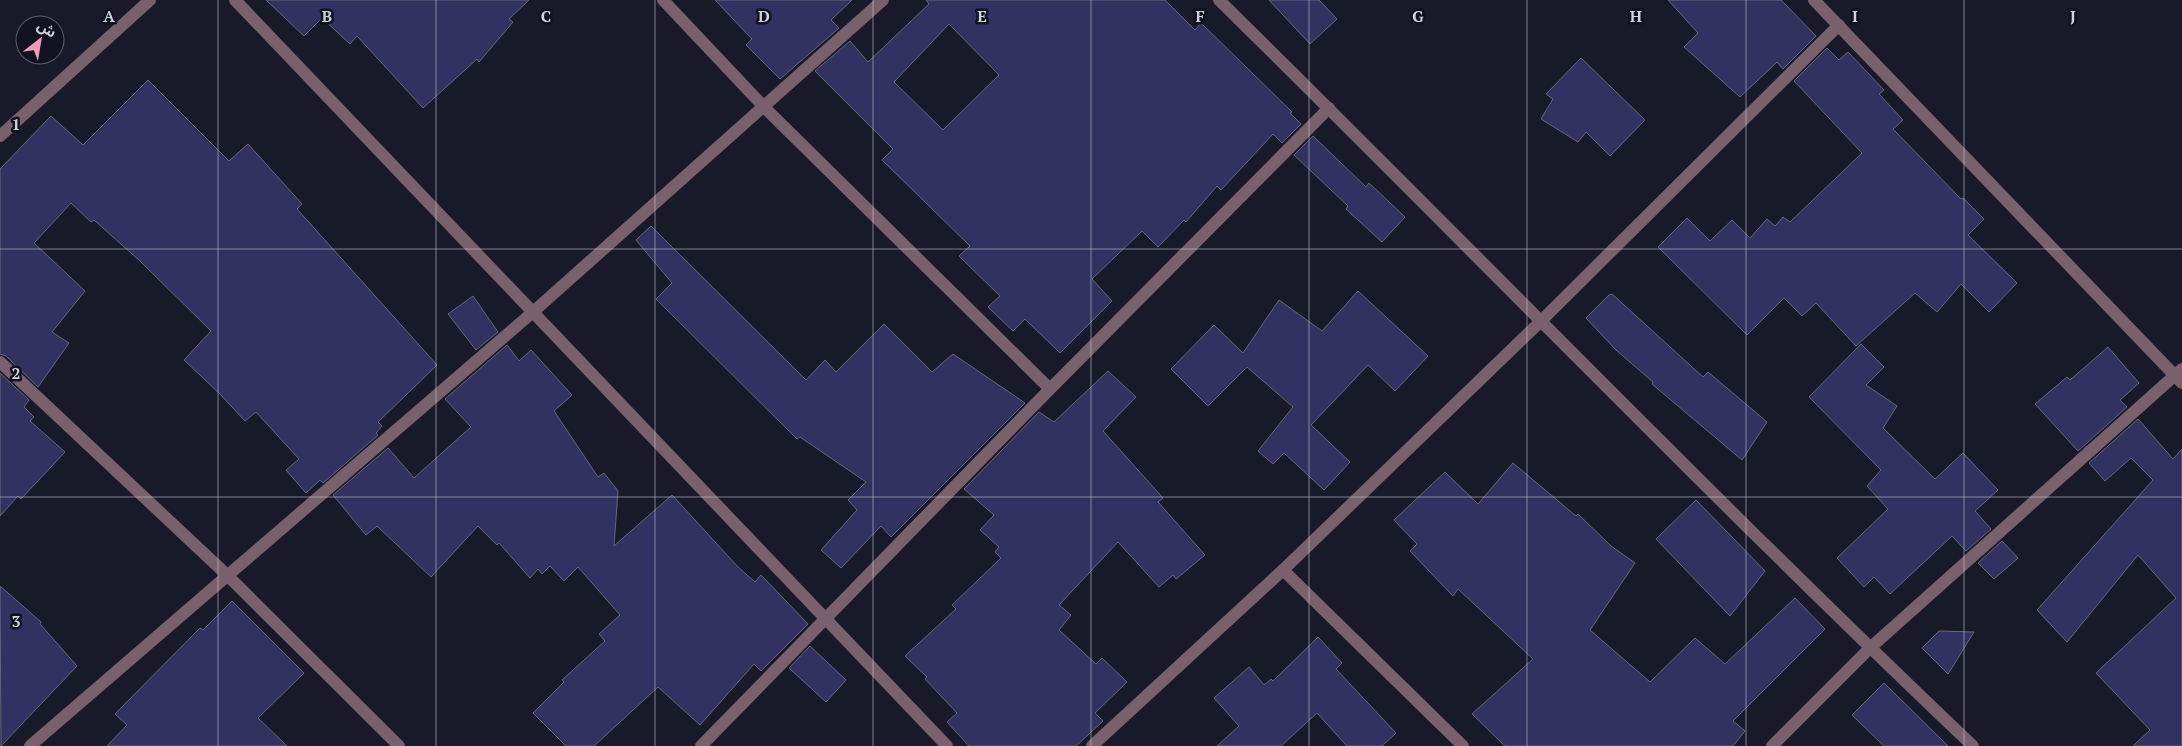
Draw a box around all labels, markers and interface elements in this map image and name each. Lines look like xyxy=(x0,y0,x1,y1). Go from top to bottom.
text: A xyxy=(103,5,115,27)
text: B xyxy=(322,5,332,27)
text: C xyxy=(541,5,551,27)
text: D xyxy=(758,5,770,27)
text: E xyxy=(977,5,987,27)
text: F xyxy=(1195,5,1205,27)
text: G xyxy=(1412,5,1424,27)
text: H xyxy=(1630,5,1642,27)
text: I xyxy=(1852,5,1858,27)
text: J xyxy=(2070,5,2076,27)
north arrow xyxy=(15,15,65,65)
text: ش xyxy=(34,15,60,42)
text: 1 xyxy=(11,113,21,135)
text: 2 xyxy=(11,362,21,384)
text: 3 xyxy=(11,610,21,632)

